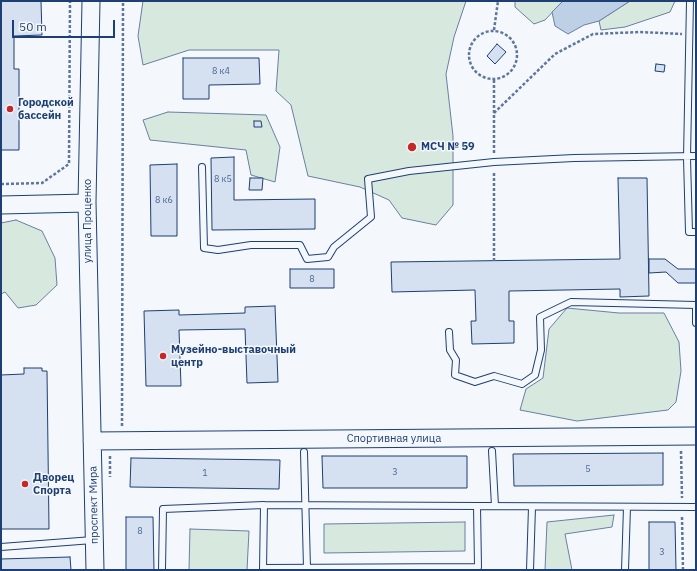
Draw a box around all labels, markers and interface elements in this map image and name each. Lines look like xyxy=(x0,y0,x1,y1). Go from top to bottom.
scale bar xyxy=(14,12,117,38)
text: 50 m xyxy=(19,19,47,34)
house number: 8 к4 xyxy=(212,66,230,76)
place label: Городской бассейн xyxy=(18,96,74,122)
marker: Городской бассейн xyxy=(5,104,15,114)
place label: МСЧ № 59 xyxy=(421,140,475,154)
marker: МСЧ № 59 xyxy=(406,141,418,153)
house number: 8 к5 xyxy=(214,174,232,184)
street label: улица Проценко xyxy=(81,179,95,263)
house number: 8 к6 xyxy=(155,195,173,205)
house number: 8 xyxy=(309,274,315,284)
place label: Музейно-выставочный центр xyxy=(171,343,296,369)
marker: Музейно-выставочный центр xyxy=(158,351,168,361)
street label: Спортивная улица xyxy=(347,432,441,446)
house number: 5 xyxy=(585,464,591,474)
street label: проспект Мира xyxy=(87,466,101,544)
house number: 3 xyxy=(392,467,398,477)
house number: 1 xyxy=(202,468,208,478)
place label: Дворец Спорта xyxy=(33,471,74,497)
marker: Дворец Спорта xyxy=(20,479,30,489)
house number: 8 xyxy=(137,526,143,536)
house number: 3 xyxy=(659,547,665,557)

